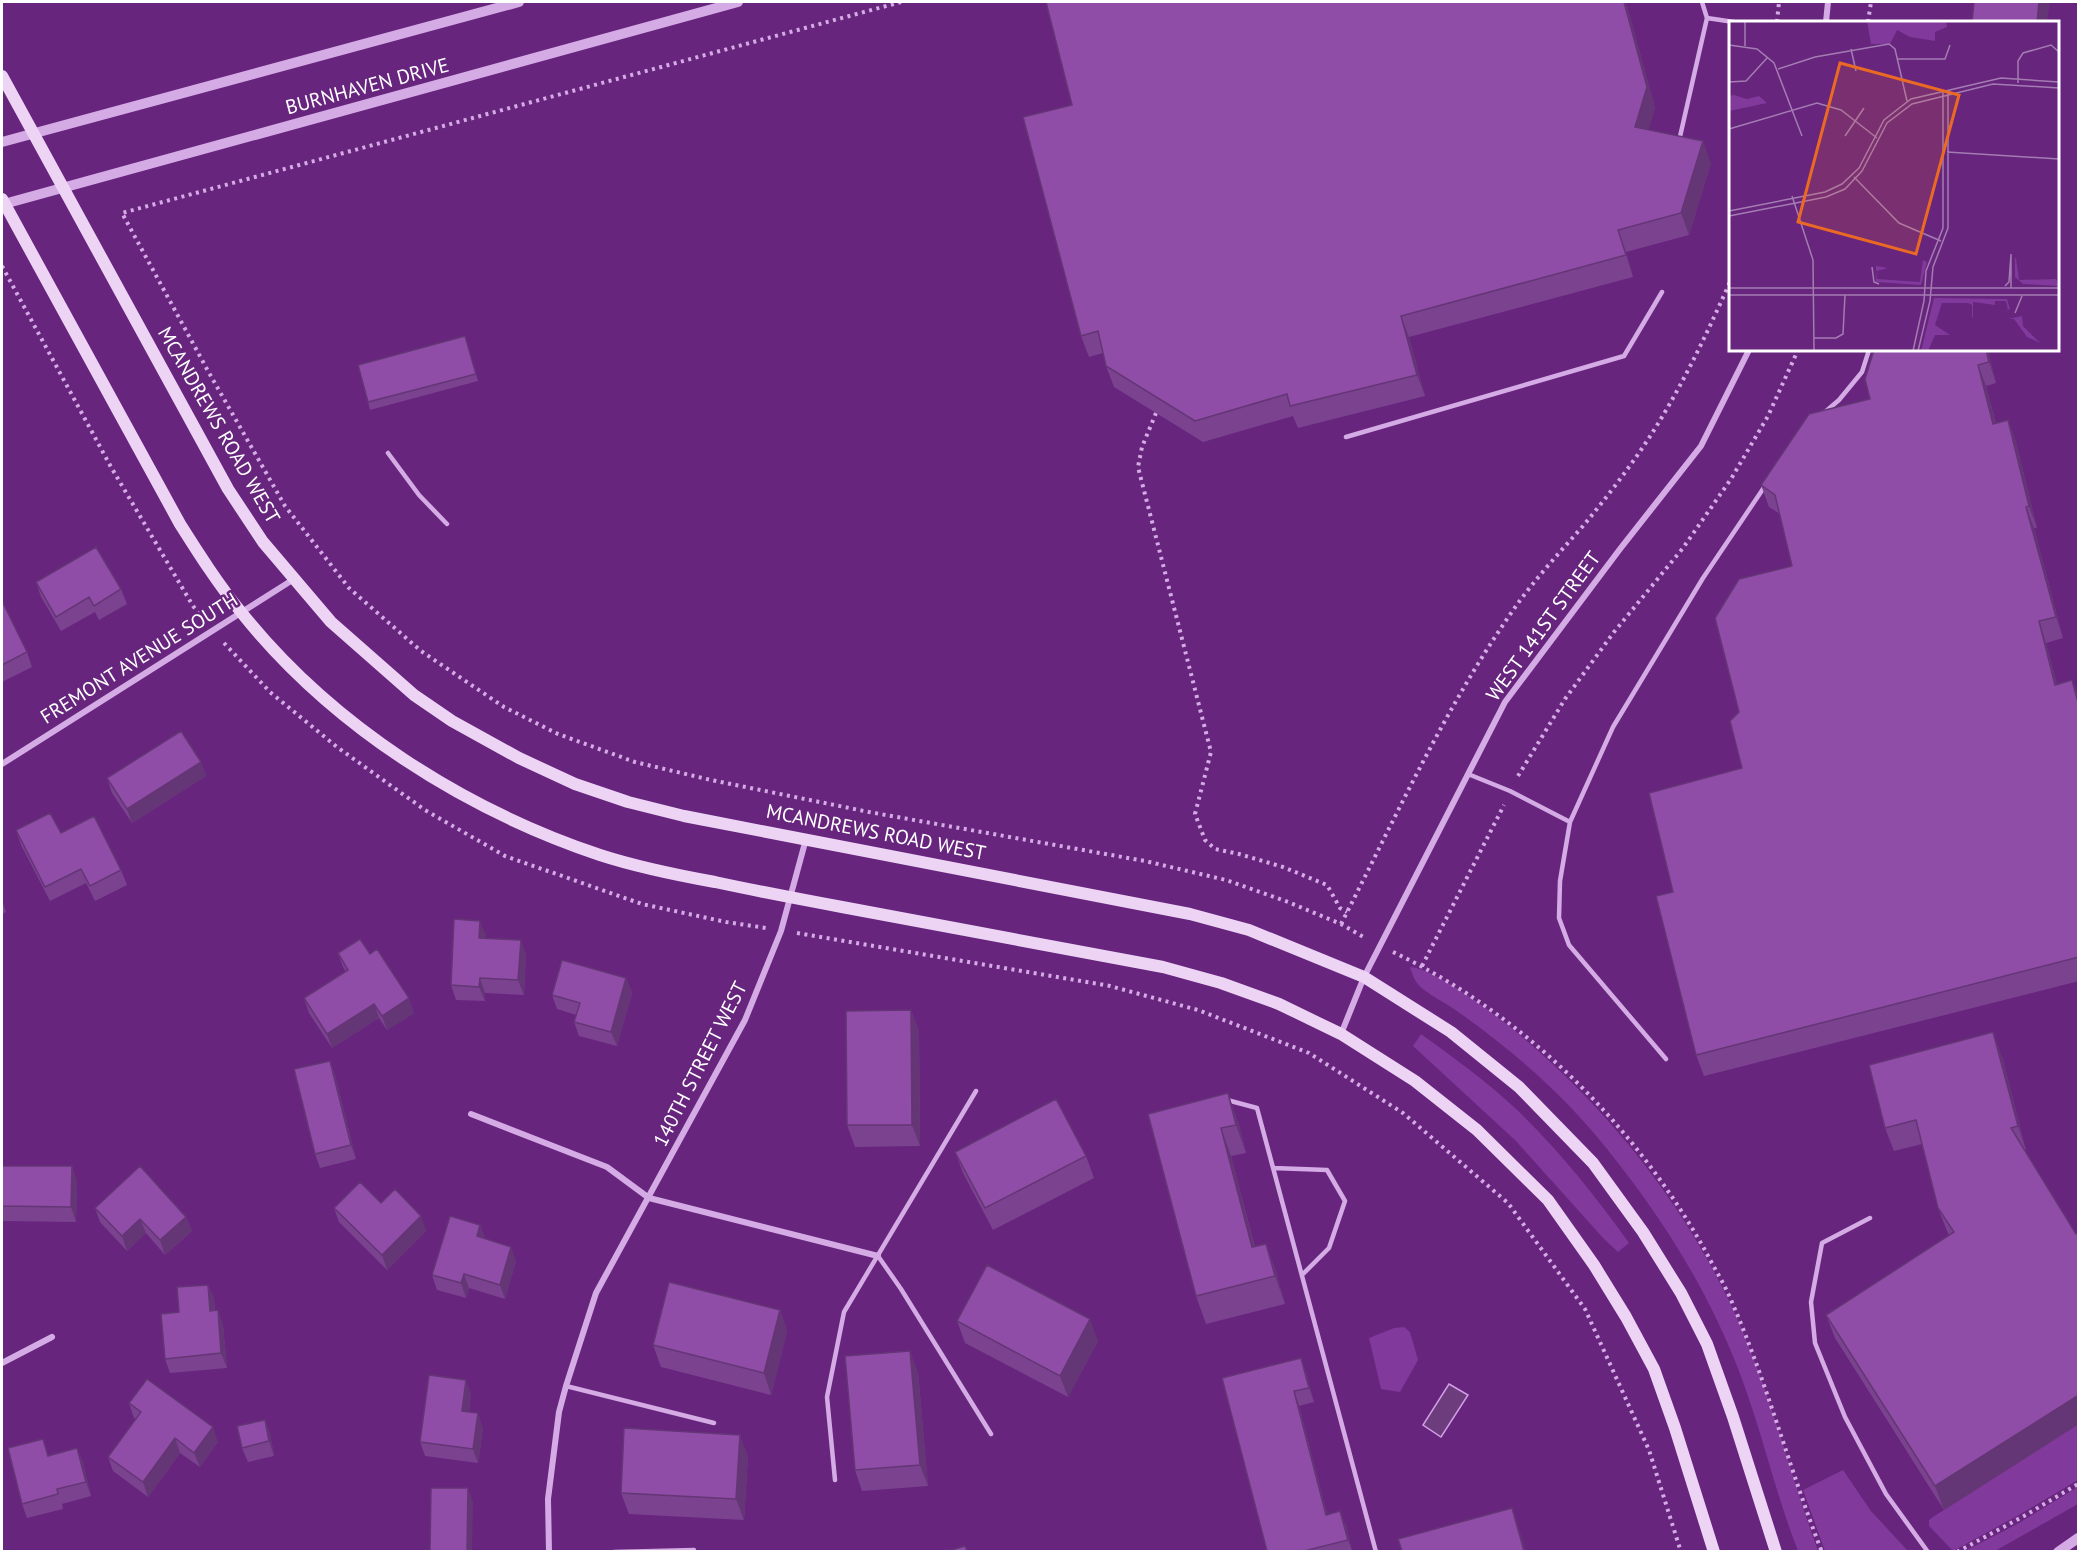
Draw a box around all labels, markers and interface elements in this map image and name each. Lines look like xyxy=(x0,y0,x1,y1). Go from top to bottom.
inset map xyxy=(1729,21,2059,351)
street label: BURNHAVEN DRIVE xyxy=(282,52,452,120)
street label: MCANDREWS ROAD WEST xyxy=(152,322,286,528)
street label: WEST 141ST STREET xyxy=(1480,546,1606,706)
street label: FREMONT AVENUE SOUTH xyxy=(35,586,243,730)
street label: MCANDREWS ROAD WEST xyxy=(764,798,988,866)
street label: 140TH STREET WEST xyxy=(647,977,753,1151)

